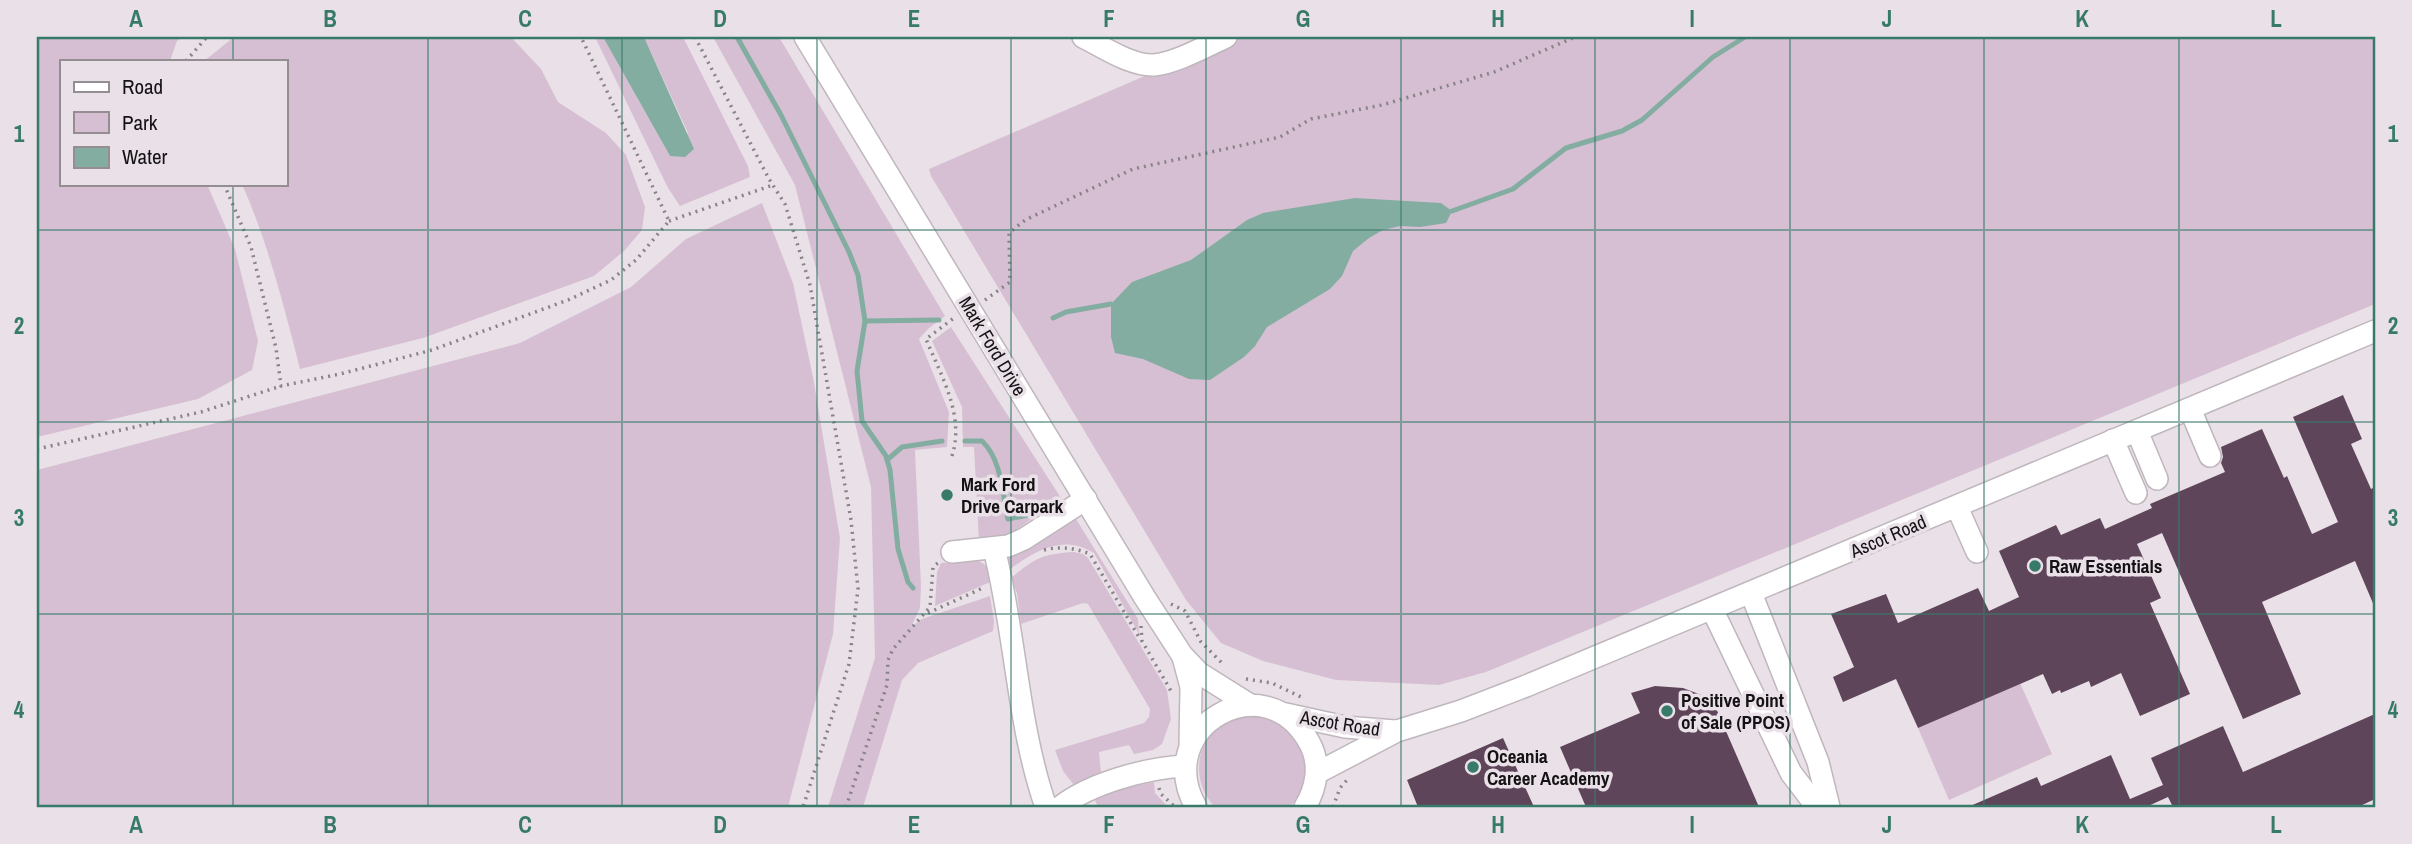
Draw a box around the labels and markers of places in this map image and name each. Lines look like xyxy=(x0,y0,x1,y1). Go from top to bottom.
place label: Mark Ford Drive Carpark xyxy=(961,471,1064,519)
marker: Mark Ford Drive Carpark xyxy=(939,487,955,503)
place label: Raw Essentials xyxy=(2049,553,2162,579)
marker: Raw Essentials xyxy=(2027,558,2043,574)
place label: Positive Point of Sale (PPOS) xyxy=(1681,687,1790,735)
marker: Positive Point of Sale (PPOS) xyxy=(1659,703,1675,719)
place label: Oceania Career Academy xyxy=(1487,743,1610,791)
marker: Oceania Career Academy xyxy=(1465,759,1481,775)

